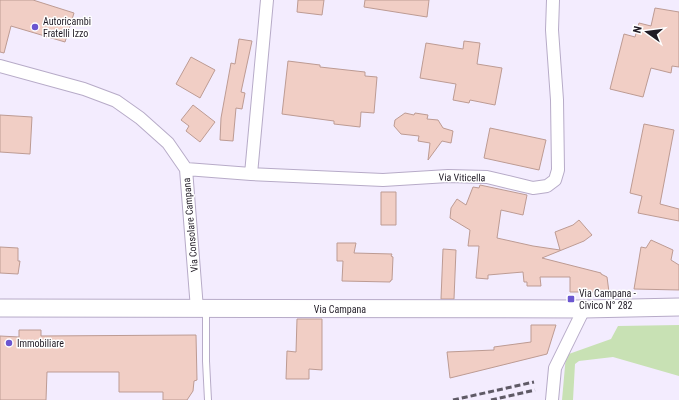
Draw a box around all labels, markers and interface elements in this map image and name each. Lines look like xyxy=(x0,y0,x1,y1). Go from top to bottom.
north arrow xyxy=(627,12,667,52)
place label: Autoricambi Fratelli Izzo xyxy=(43,16,91,39)
marker: Autoricambi Fratelli Izzo xyxy=(30,22,40,32)
text: N xyxy=(631,25,645,35)
street label: Via Viticella xyxy=(438,172,486,183)
street label: Via Consolare Campana xyxy=(181,177,200,272)
place label: Via Campana - Civico N° 282 xyxy=(579,288,637,311)
marker: Via Campana - Civico N° 282 xyxy=(566,294,576,304)
street label: Via Campana xyxy=(314,304,366,315)
marker: Immobiliare xyxy=(4,338,14,348)
place label: Immobiliare xyxy=(17,338,64,349)

